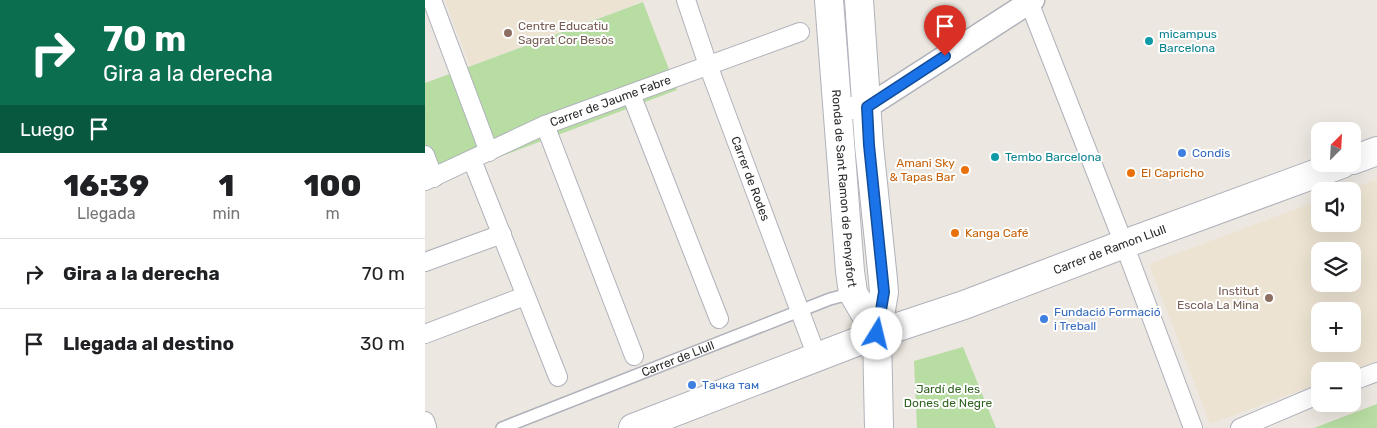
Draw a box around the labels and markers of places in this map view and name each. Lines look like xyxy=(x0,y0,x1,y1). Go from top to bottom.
pin xyxy=(924,5,966,56)
place label: Centre Educatiu Sagrat Cor Besòs xyxy=(518,19,614,47)
marker: Centre Educatiu Sagrat Cor Besòs xyxy=(502,27,514,39)
place label: micampus Barcelona xyxy=(1159,27,1217,55)
marker: micampus Barcelona xyxy=(1143,35,1155,47)
place label: Condis xyxy=(1192,146,1230,160)
marker: Condis xyxy=(1176,147,1188,159)
place label: Tembo Barcelona xyxy=(1005,150,1101,164)
marker: Tembo Barcelona xyxy=(989,151,1001,163)
place label: Amani Sky & Tapas Bar xyxy=(890,156,955,184)
marker: Amani Sky & Tapas Bar xyxy=(959,164,971,176)
place label: El Capricho xyxy=(1141,166,1204,180)
marker: El Capricho xyxy=(1125,167,1137,179)
place label: Kanga Café xyxy=(965,226,1029,240)
marker: Kanga Café xyxy=(949,227,961,239)
place label: Institut Escola La Mina xyxy=(1177,284,1259,312)
marker: Institut Escola La Mina xyxy=(1263,292,1275,304)
place label: Fundació Formació i Treball xyxy=(1054,305,1161,333)
marker: Fundació Formació i Treball xyxy=(1038,313,1050,325)
place label: Тачка там xyxy=(702,378,759,392)
marker: Тачка там xyxy=(686,379,698,391)

